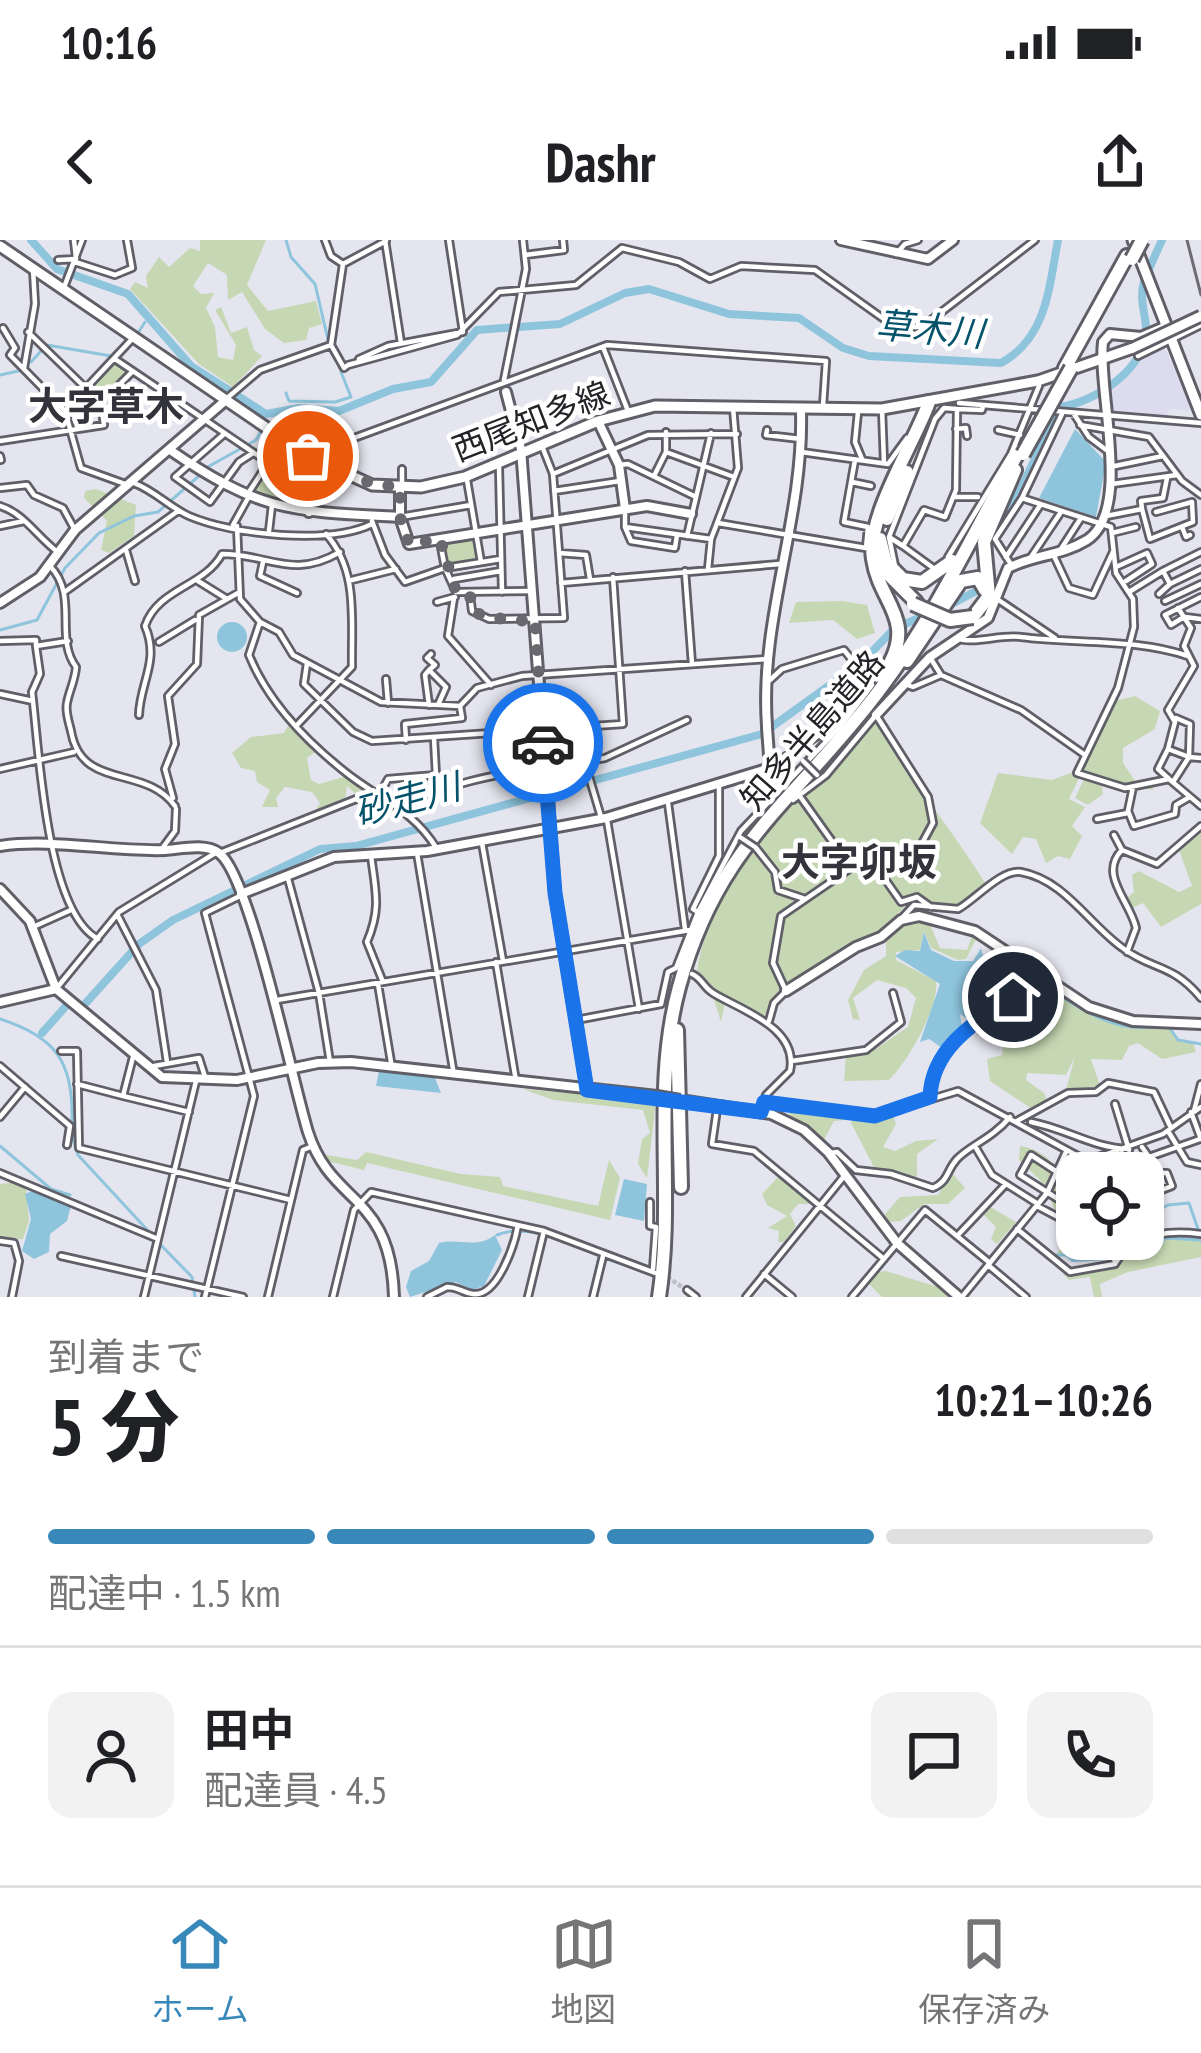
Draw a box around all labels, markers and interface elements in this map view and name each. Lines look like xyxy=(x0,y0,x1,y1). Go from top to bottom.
text: 10:16 xyxy=(60,13,157,71)
text: Dashr xyxy=(545,127,656,197)
icon: back xyxy=(48,129,114,195)
icon: share xyxy=(1087,129,1153,195)
water label: 草木川 xyxy=(874,300,990,357)
street label: 西尾知多線 xyxy=(446,371,616,470)
district label: 大字草木 xyxy=(28,380,184,431)
pin xyxy=(257,405,359,507)
icon: bag xyxy=(275,423,341,489)
street label: 知多半島道路 xyxy=(730,641,893,818)
courier xyxy=(483,683,603,803)
icon: car xyxy=(510,710,576,776)
water label: 砂走川 xyxy=(349,761,469,835)
district label: 大字卯坂 xyxy=(781,836,937,887)
pin xyxy=(962,946,1064,1048)
icon: home xyxy=(980,964,1046,1030)
map controls xyxy=(1056,1152,1164,1260)
button: locate xyxy=(1056,1152,1164,1260)
text: 到着まで xyxy=(48,1331,204,1382)
text: 10:21–10:26 xyxy=(934,1370,1153,1428)
text: 5 分 xyxy=(48,1376,179,1477)
text: 配達中 · 1.5 km xyxy=(48,1567,281,1618)
button: person xyxy=(48,1692,174,1818)
button: chat xyxy=(871,1692,997,1818)
button: phone xyxy=(1027,1692,1153,1818)
text: 田中 xyxy=(204,1700,294,1758)
text: 配達員 · 4.5 xyxy=(204,1764,388,1815)
tab: ホーム xyxy=(151,1911,249,2031)
tab: 地図 xyxy=(551,1911,617,2031)
tab: 保存済み xyxy=(918,1911,1050,2031)

